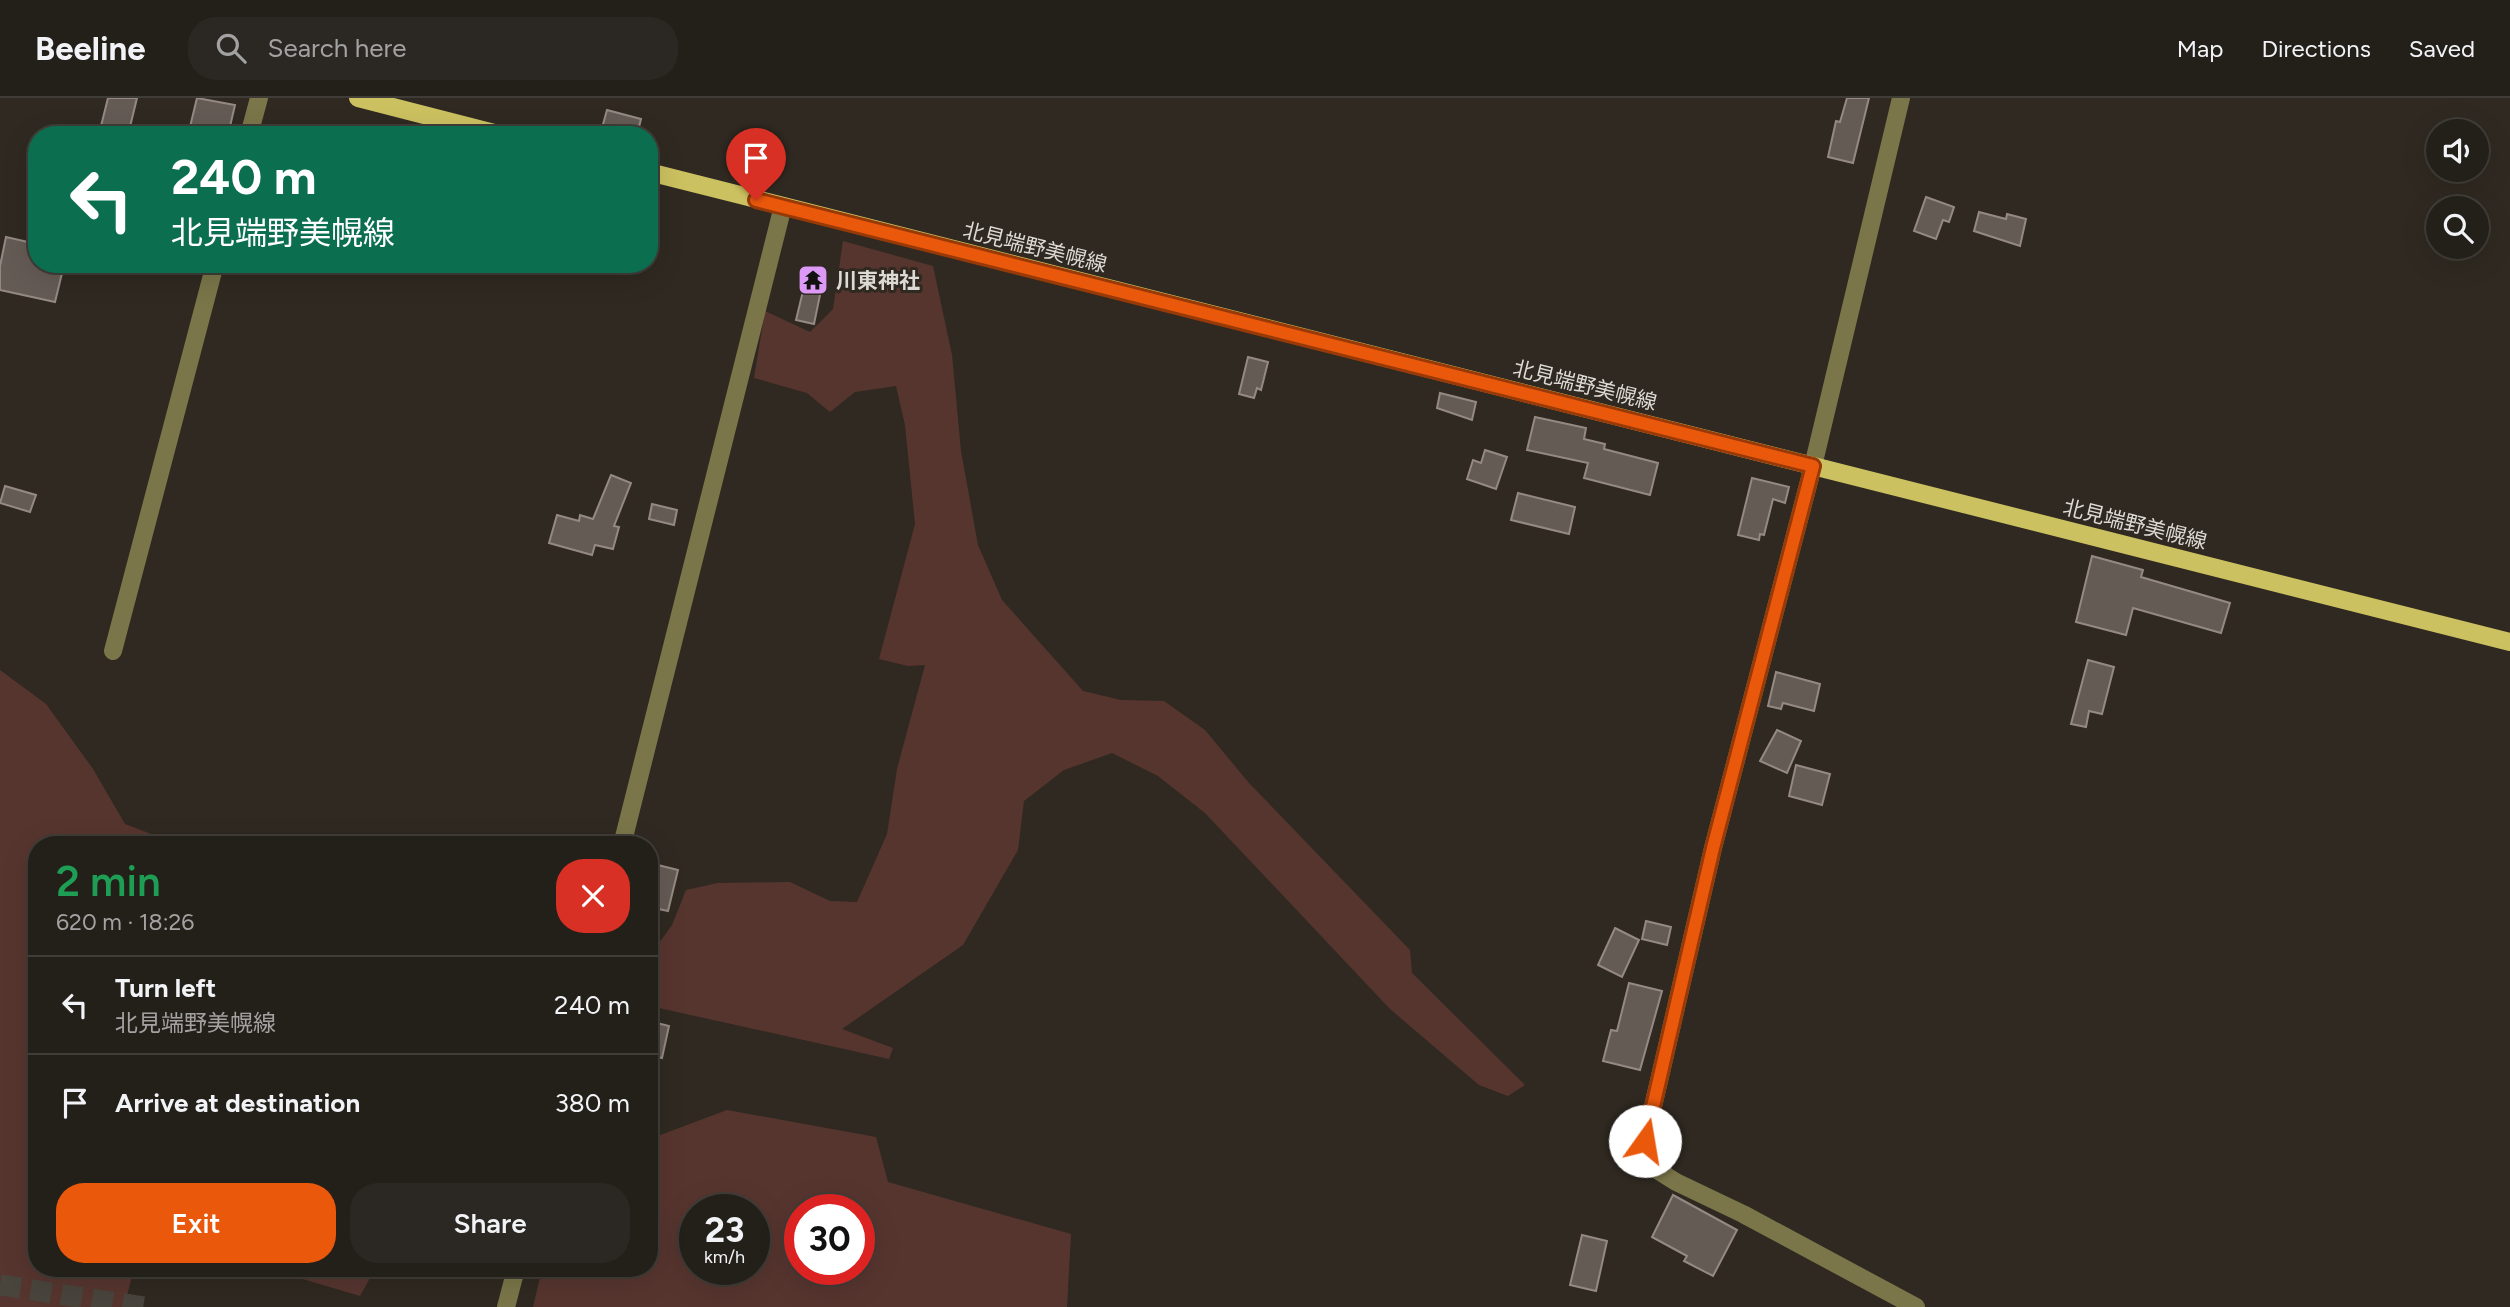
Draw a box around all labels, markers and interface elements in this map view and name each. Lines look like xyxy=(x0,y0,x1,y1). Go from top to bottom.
search box xyxy=(188,17,678,80)
text: Beeline xyxy=(35,29,146,68)
icon: search xyxy=(212,29,250,67)
text: Search here xyxy=(268,32,406,64)
text: Map xyxy=(2177,34,2223,63)
text: Directions xyxy=(2261,34,2371,63)
text: Saved xyxy=(2409,34,2475,63)
map controls xyxy=(2426,119,2489,259)
button: sound xyxy=(2426,119,2489,182)
pin xyxy=(726,128,786,200)
icon: arrive xyxy=(737,139,775,177)
text: 240 m xyxy=(171,147,317,206)
icon: left xyxy=(56,154,147,245)
button: search xyxy=(2426,196,2489,259)
text: 北見端野美幌線 xyxy=(171,214,395,252)
street label: 北見端野美幌線 xyxy=(961,217,1109,277)
temple icon: 川東神社 xyxy=(796,263,830,297)
place label: 川東神社 xyxy=(836,268,920,293)
street label: 北見端野美幌線 xyxy=(1511,355,1659,415)
street label: 北見端野美幌線 xyxy=(2061,494,2209,554)
text: 2 min xyxy=(56,856,161,907)
button: close xyxy=(556,859,630,933)
text: 620 m · 18:26 xyxy=(56,908,194,936)
text: Turn left xyxy=(115,972,216,1004)
icon: left xyxy=(56,986,94,1024)
text: 240 m xyxy=(554,989,630,1021)
text: 北見端野美幌線 xyxy=(115,1009,276,1037)
icon: arrive xyxy=(56,1084,94,1122)
text: Arrive at destination xyxy=(115,1087,360,1119)
text: 380 m xyxy=(555,1087,630,1119)
position arrow xyxy=(1608,1104,1682,1178)
button: Exit xyxy=(56,1183,336,1263)
button: Share xyxy=(350,1183,630,1263)
speed limit sign: 30 xyxy=(784,1194,875,1285)
text: 23 xyxy=(705,1209,744,1251)
text: km/h xyxy=(704,1246,745,1268)

